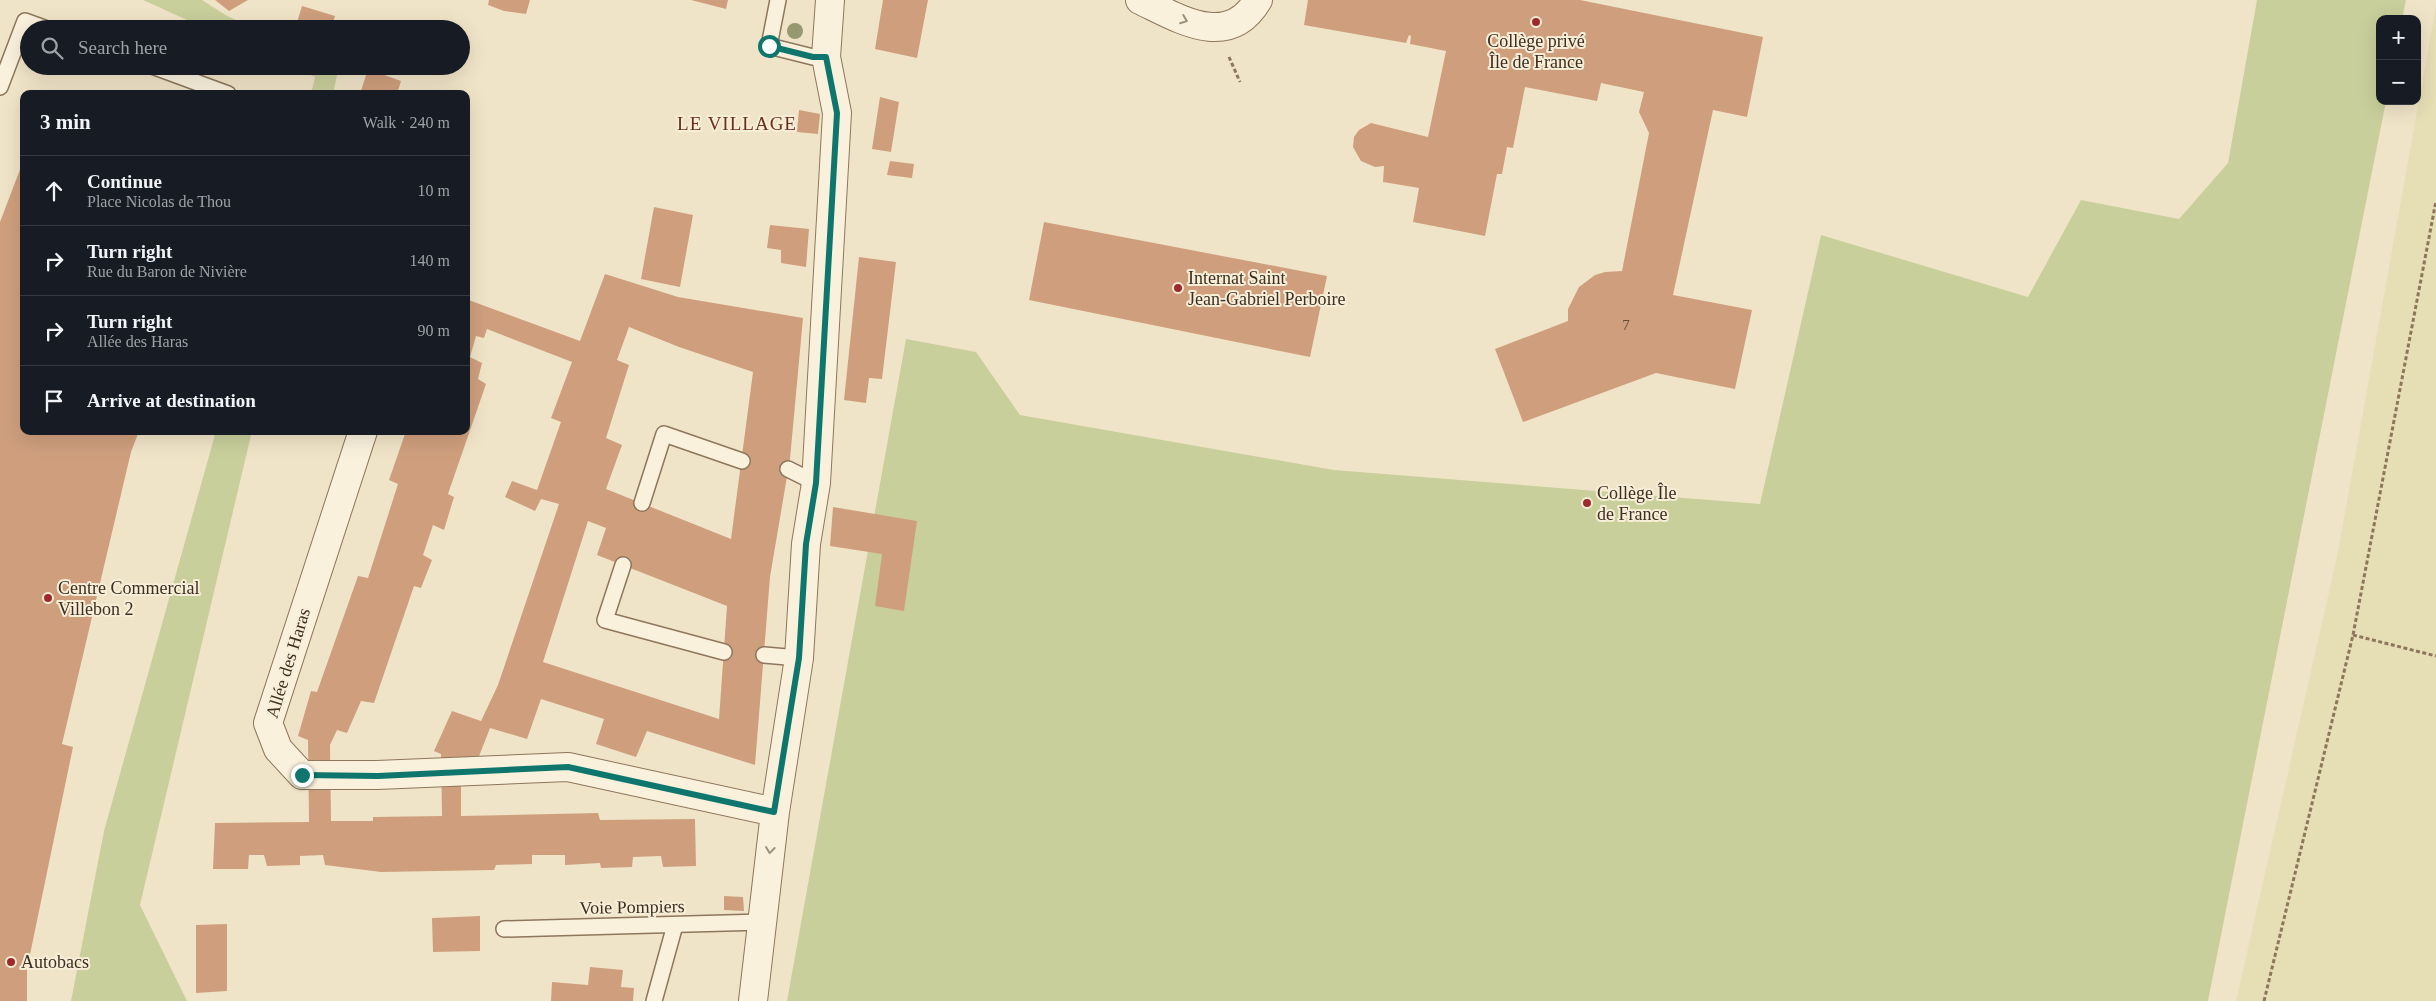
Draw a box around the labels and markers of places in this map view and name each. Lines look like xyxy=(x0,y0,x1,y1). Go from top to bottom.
marker: Collège privé Île de France xyxy=(1530,16,1542,28)
place label: Collège privé Île de France xyxy=(1487,31,1585,72)
place label: Internat Saint Jean-Gabriel Perboire xyxy=(1188,268,1345,309)
marker: Internat Saint Jean-Gabriel Perboire xyxy=(1172,282,1184,294)
place label: Collège Île de France xyxy=(1597,482,1676,524)
marker: Collège Île de France xyxy=(1581,497,1593,509)
place label: Centre Commercial Villebon 2 xyxy=(58,578,199,619)
marker: Centre Commercial Villebon 2 xyxy=(42,592,54,604)
place label: Autobacs xyxy=(21,952,89,972)
marker: Autobacs xyxy=(5,956,17,968)

